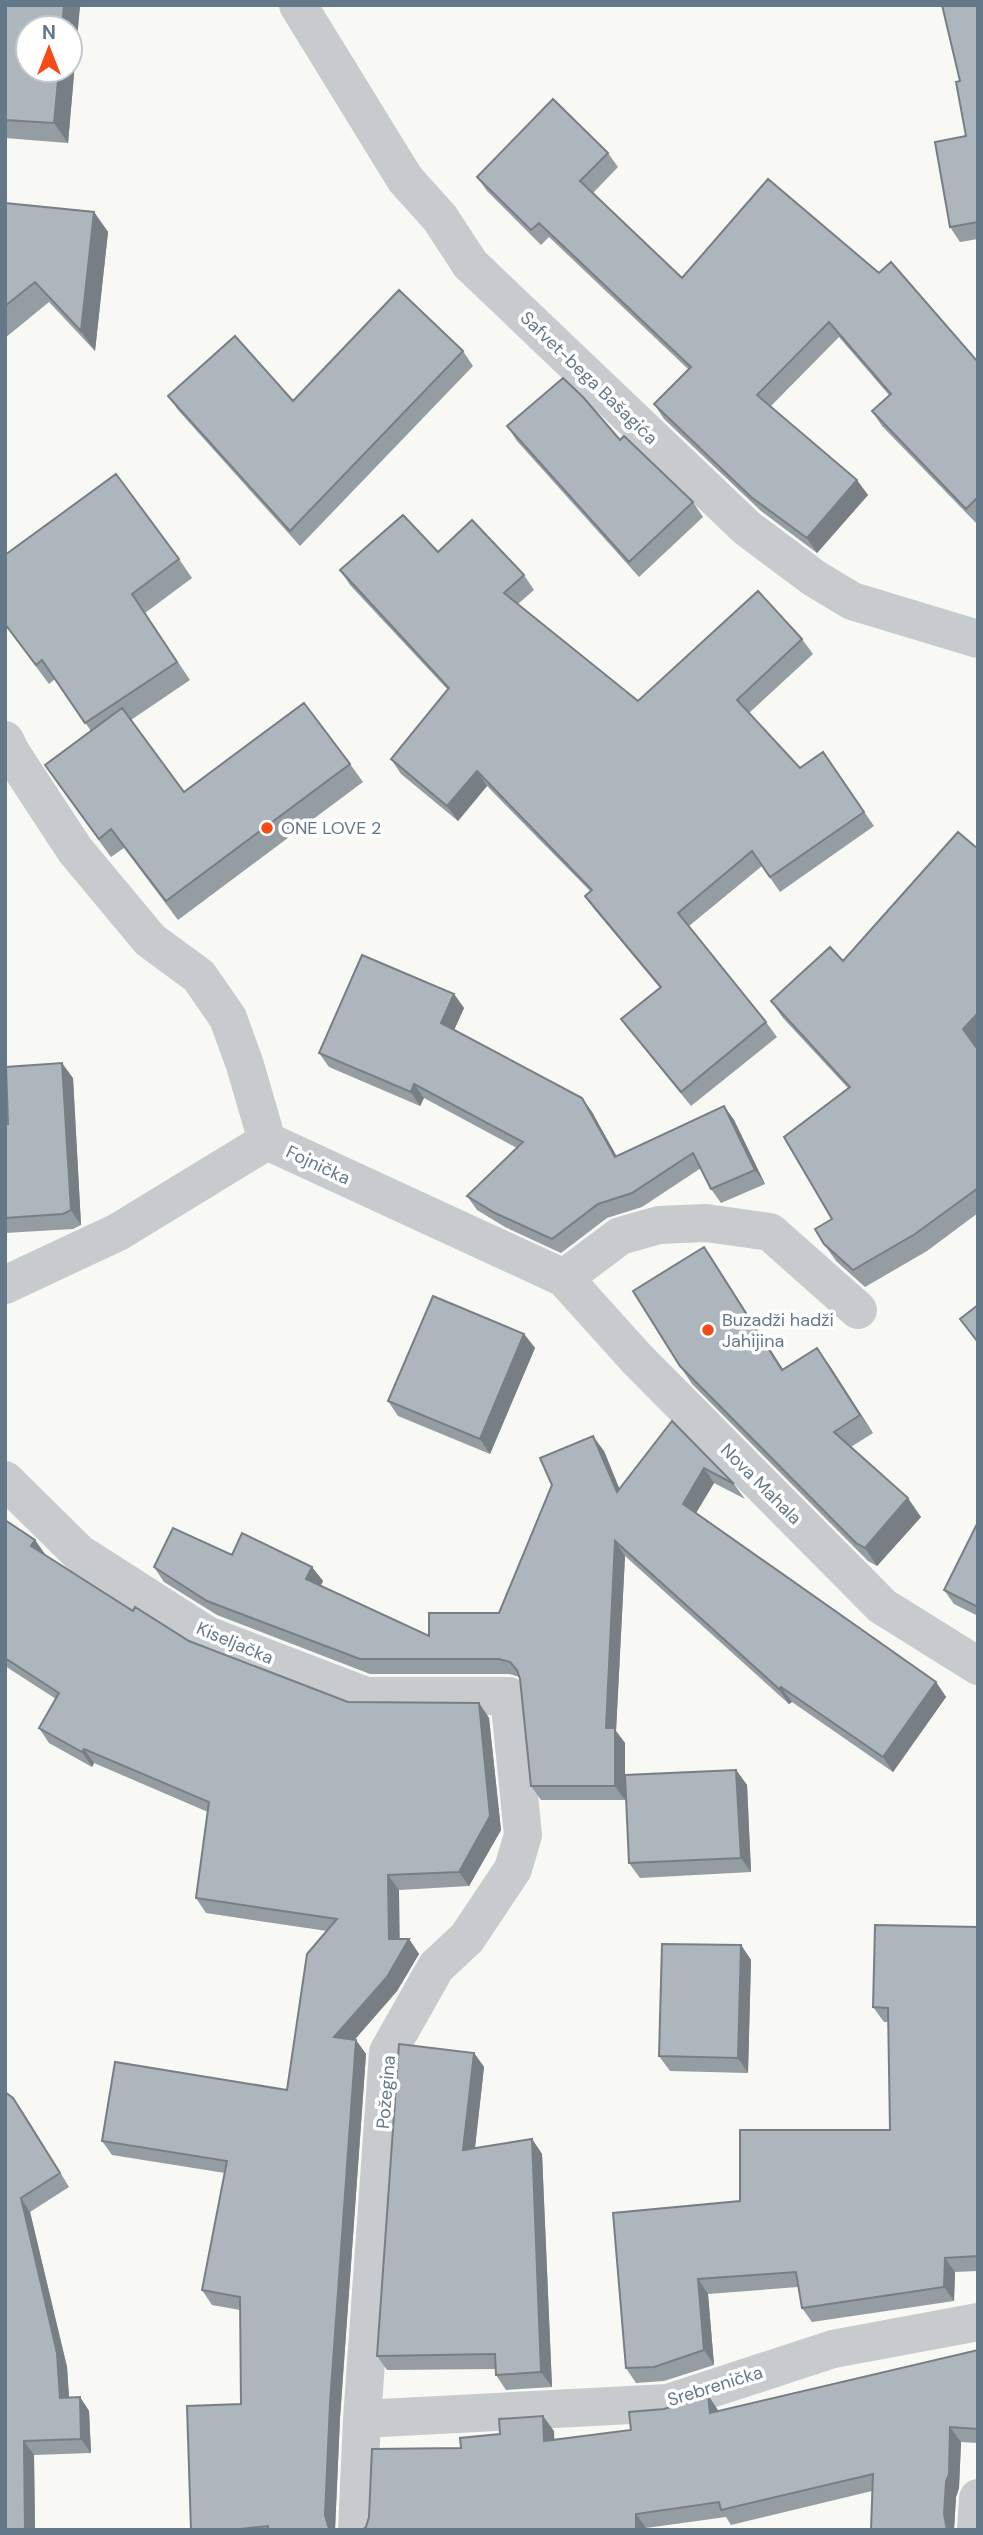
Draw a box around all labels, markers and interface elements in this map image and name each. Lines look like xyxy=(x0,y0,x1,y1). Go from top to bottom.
north arrow xyxy=(14,14,84,84)
text: N xyxy=(42,20,56,45)
street label: Safvet-bega Bašagića xyxy=(515,306,663,450)
place label: ONE LOVE 2 xyxy=(281,816,381,840)
marker: ONE LOVE 2 xyxy=(259,820,275,836)
street label: Fojnička xyxy=(282,1140,354,1190)
place label: Buzadži hadži Jahijina xyxy=(722,1308,834,1353)
marker: Buzadži hadži Jahijina xyxy=(700,1322,716,1338)
street label: Nova Mahala xyxy=(715,1438,807,1530)
street label: Kiseljačka xyxy=(193,1616,277,1670)
street label: Požegina xyxy=(371,2054,401,2130)
street label: Srebrenička xyxy=(664,2360,766,2412)

